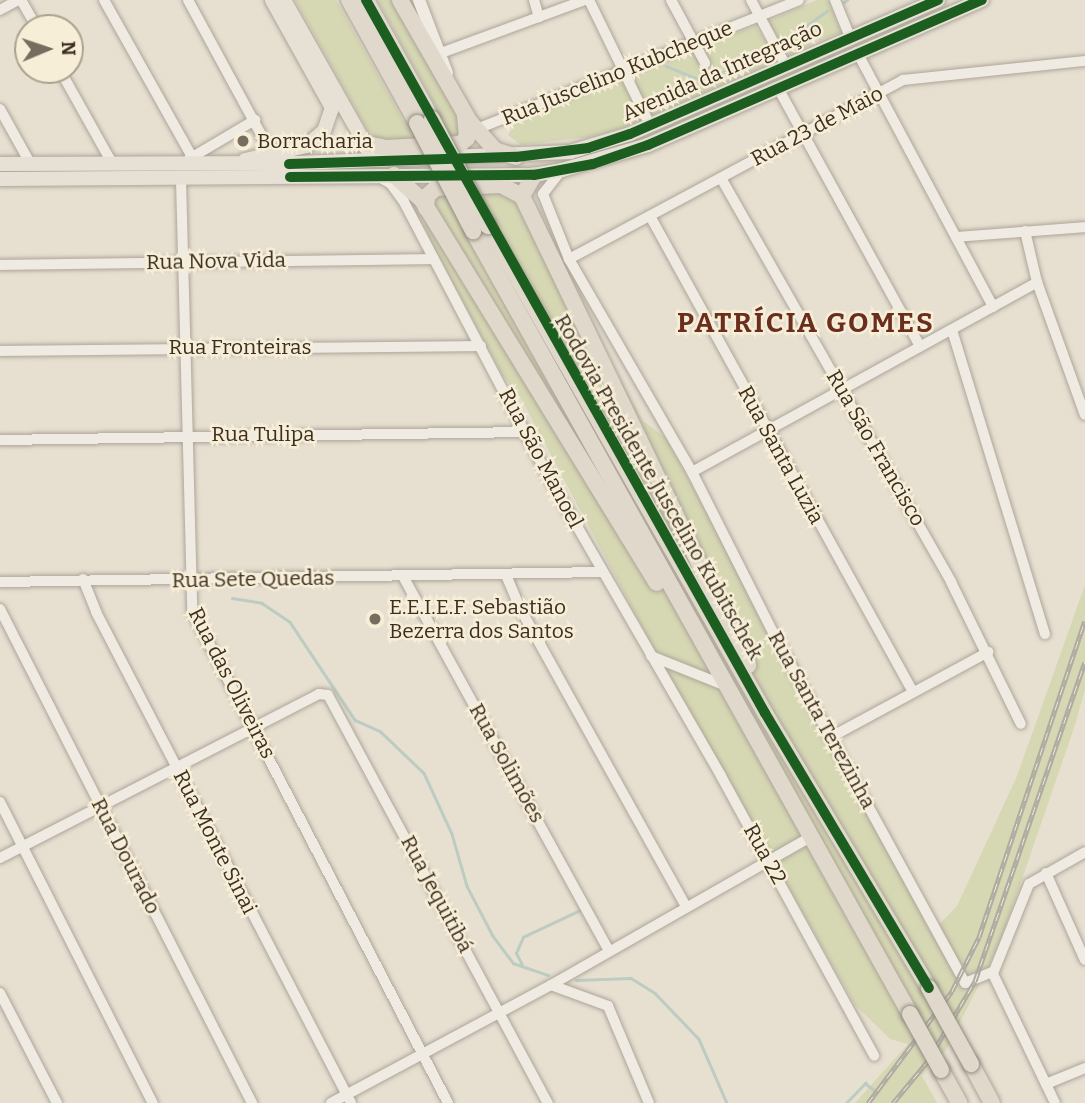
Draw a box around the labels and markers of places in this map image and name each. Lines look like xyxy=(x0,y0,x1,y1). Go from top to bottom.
place label: Borracharia xyxy=(257,128,373,154)
marker: Borracharia xyxy=(235,133,251,149)
place label: E.E.I.E.F. Sebastião Bezerra dos Santos xyxy=(389,594,574,644)
marker: E.E.I.E.F. Sebastião Bezerra dos Santos xyxy=(367,611,383,627)

